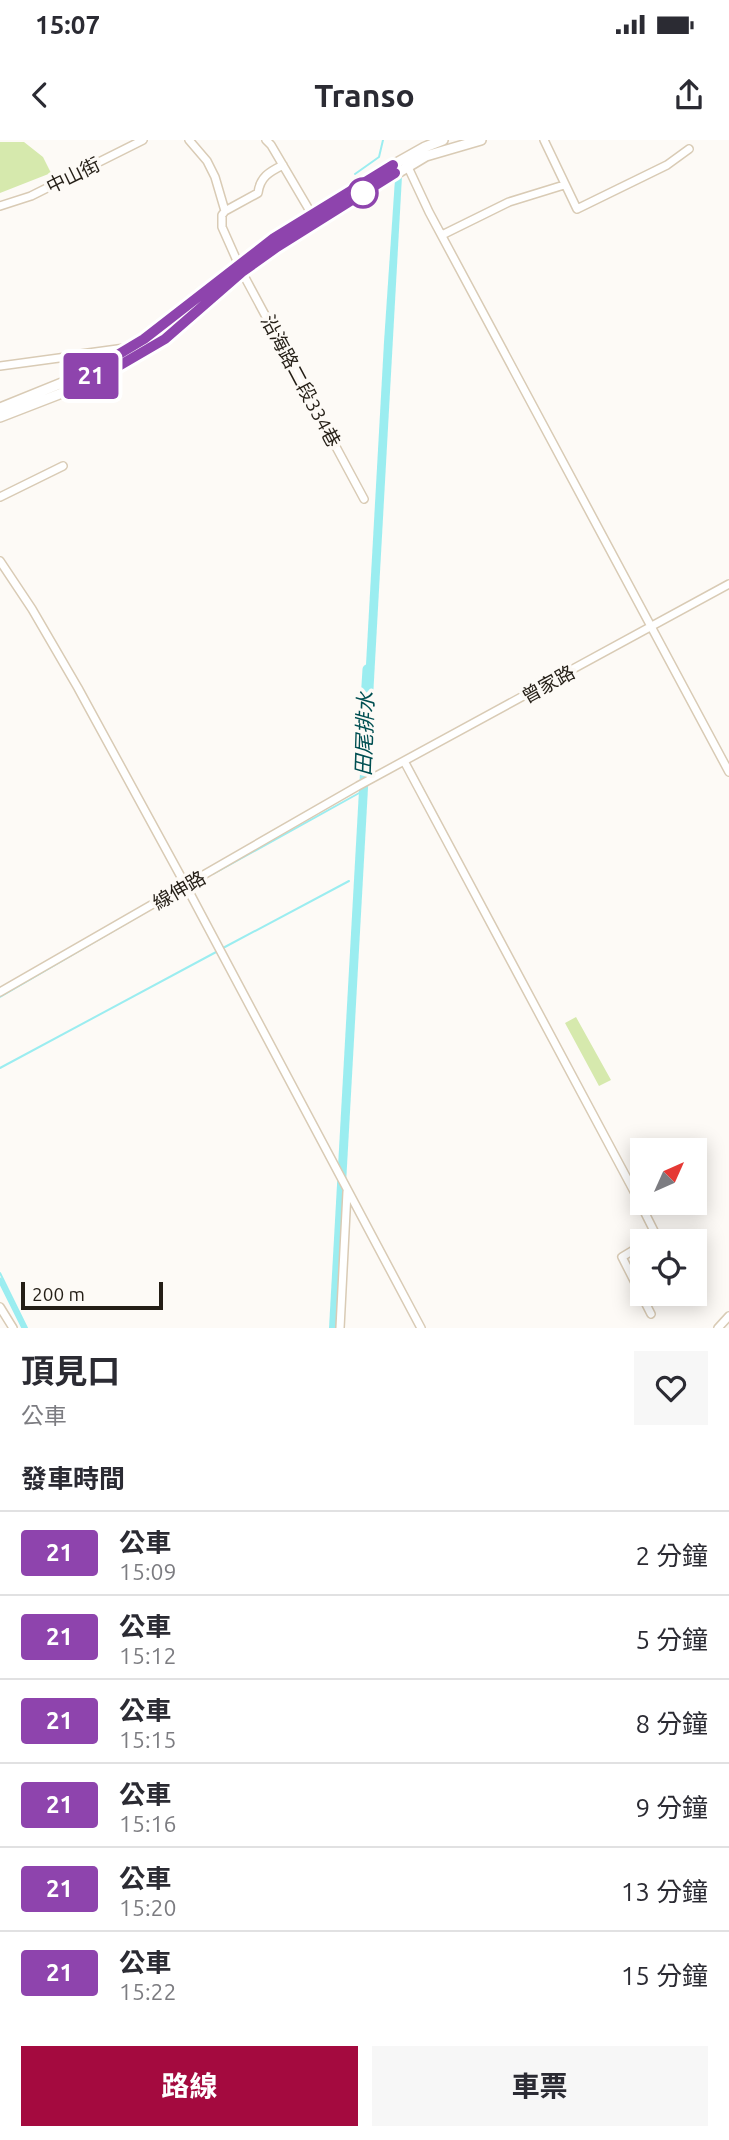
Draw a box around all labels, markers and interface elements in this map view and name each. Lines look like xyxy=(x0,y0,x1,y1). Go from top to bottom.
text: 15:07 xyxy=(35,10,100,39)
icon: back xyxy=(21,76,59,114)
icon: share xyxy=(670,76,708,114)
text: Transo xyxy=(314,77,415,113)
street label: 中山街 xyxy=(43,153,103,197)
unlabelled marker xyxy=(348,178,378,208)
street label: 沿海路二段334巷 xyxy=(257,311,345,451)
line badge: 21 xyxy=(60,353,122,399)
text: 21 xyxy=(77,362,105,389)
street label: 曾家路 xyxy=(518,661,578,707)
water label: 田尾排水 xyxy=(351,691,377,776)
street label: 線伸路 xyxy=(149,866,209,914)
north arrow xyxy=(630,1138,707,1214)
map controls xyxy=(630,1138,707,1306)
button: locate xyxy=(630,1229,707,1306)
scale bar xyxy=(21,1279,163,1311)
text: 200 m xyxy=(32,1283,85,1305)
button: heart xyxy=(634,1351,708,1425)
text: 頂見口 xyxy=(21,1352,120,1389)
text: 公車 xyxy=(21,1403,67,1428)
text: 發車時間 xyxy=(21,1464,125,1493)
text: 公車 xyxy=(119,1528,171,1557)
text: 21 xyxy=(46,1539,73,1566)
text: 2 分鐘 xyxy=(635,1541,708,1570)
text: 15:09 xyxy=(119,1559,177,1584)
text: 公車 xyxy=(119,1612,171,1641)
text: 21 xyxy=(46,1623,73,1650)
text: 5 分鐘 xyxy=(635,1625,708,1654)
text: 15:12 xyxy=(119,1643,177,1668)
text: 公車 xyxy=(119,1696,171,1725)
text: 21 xyxy=(46,1707,73,1734)
text: 8 分鐘 xyxy=(635,1709,708,1738)
text: 15:15 xyxy=(119,1727,177,1752)
text: 公車 xyxy=(119,1780,171,1809)
text: 21 xyxy=(46,1791,73,1818)
text: 9 分鐘 xyxy=(635,1793,708,1822)
text: 15:16 xyxy=(119,1811,177,1836)
text: 公車 xyxy=(119,1864,171,1893)
text: 21 xyxy=(46,1875,73,1902)
text: 13 分鐘 xyxy=(621,1877,708,1906)
text: 15:20 xyxy=(119,1895,177,1920)
text: 公車 xyxy=(119,1948,171,1977)
text: 21 xyxy=(46,1959,73,1986)
text: 15 分鐘 xyxy=(621,1961,708,1990)
text: 15:22 xyxy=(119,1979,177,2004)
button: 路線 xyxy=(21,2046,358,2126)
button: 車票 xyxy=(372,2046,708,2126)

